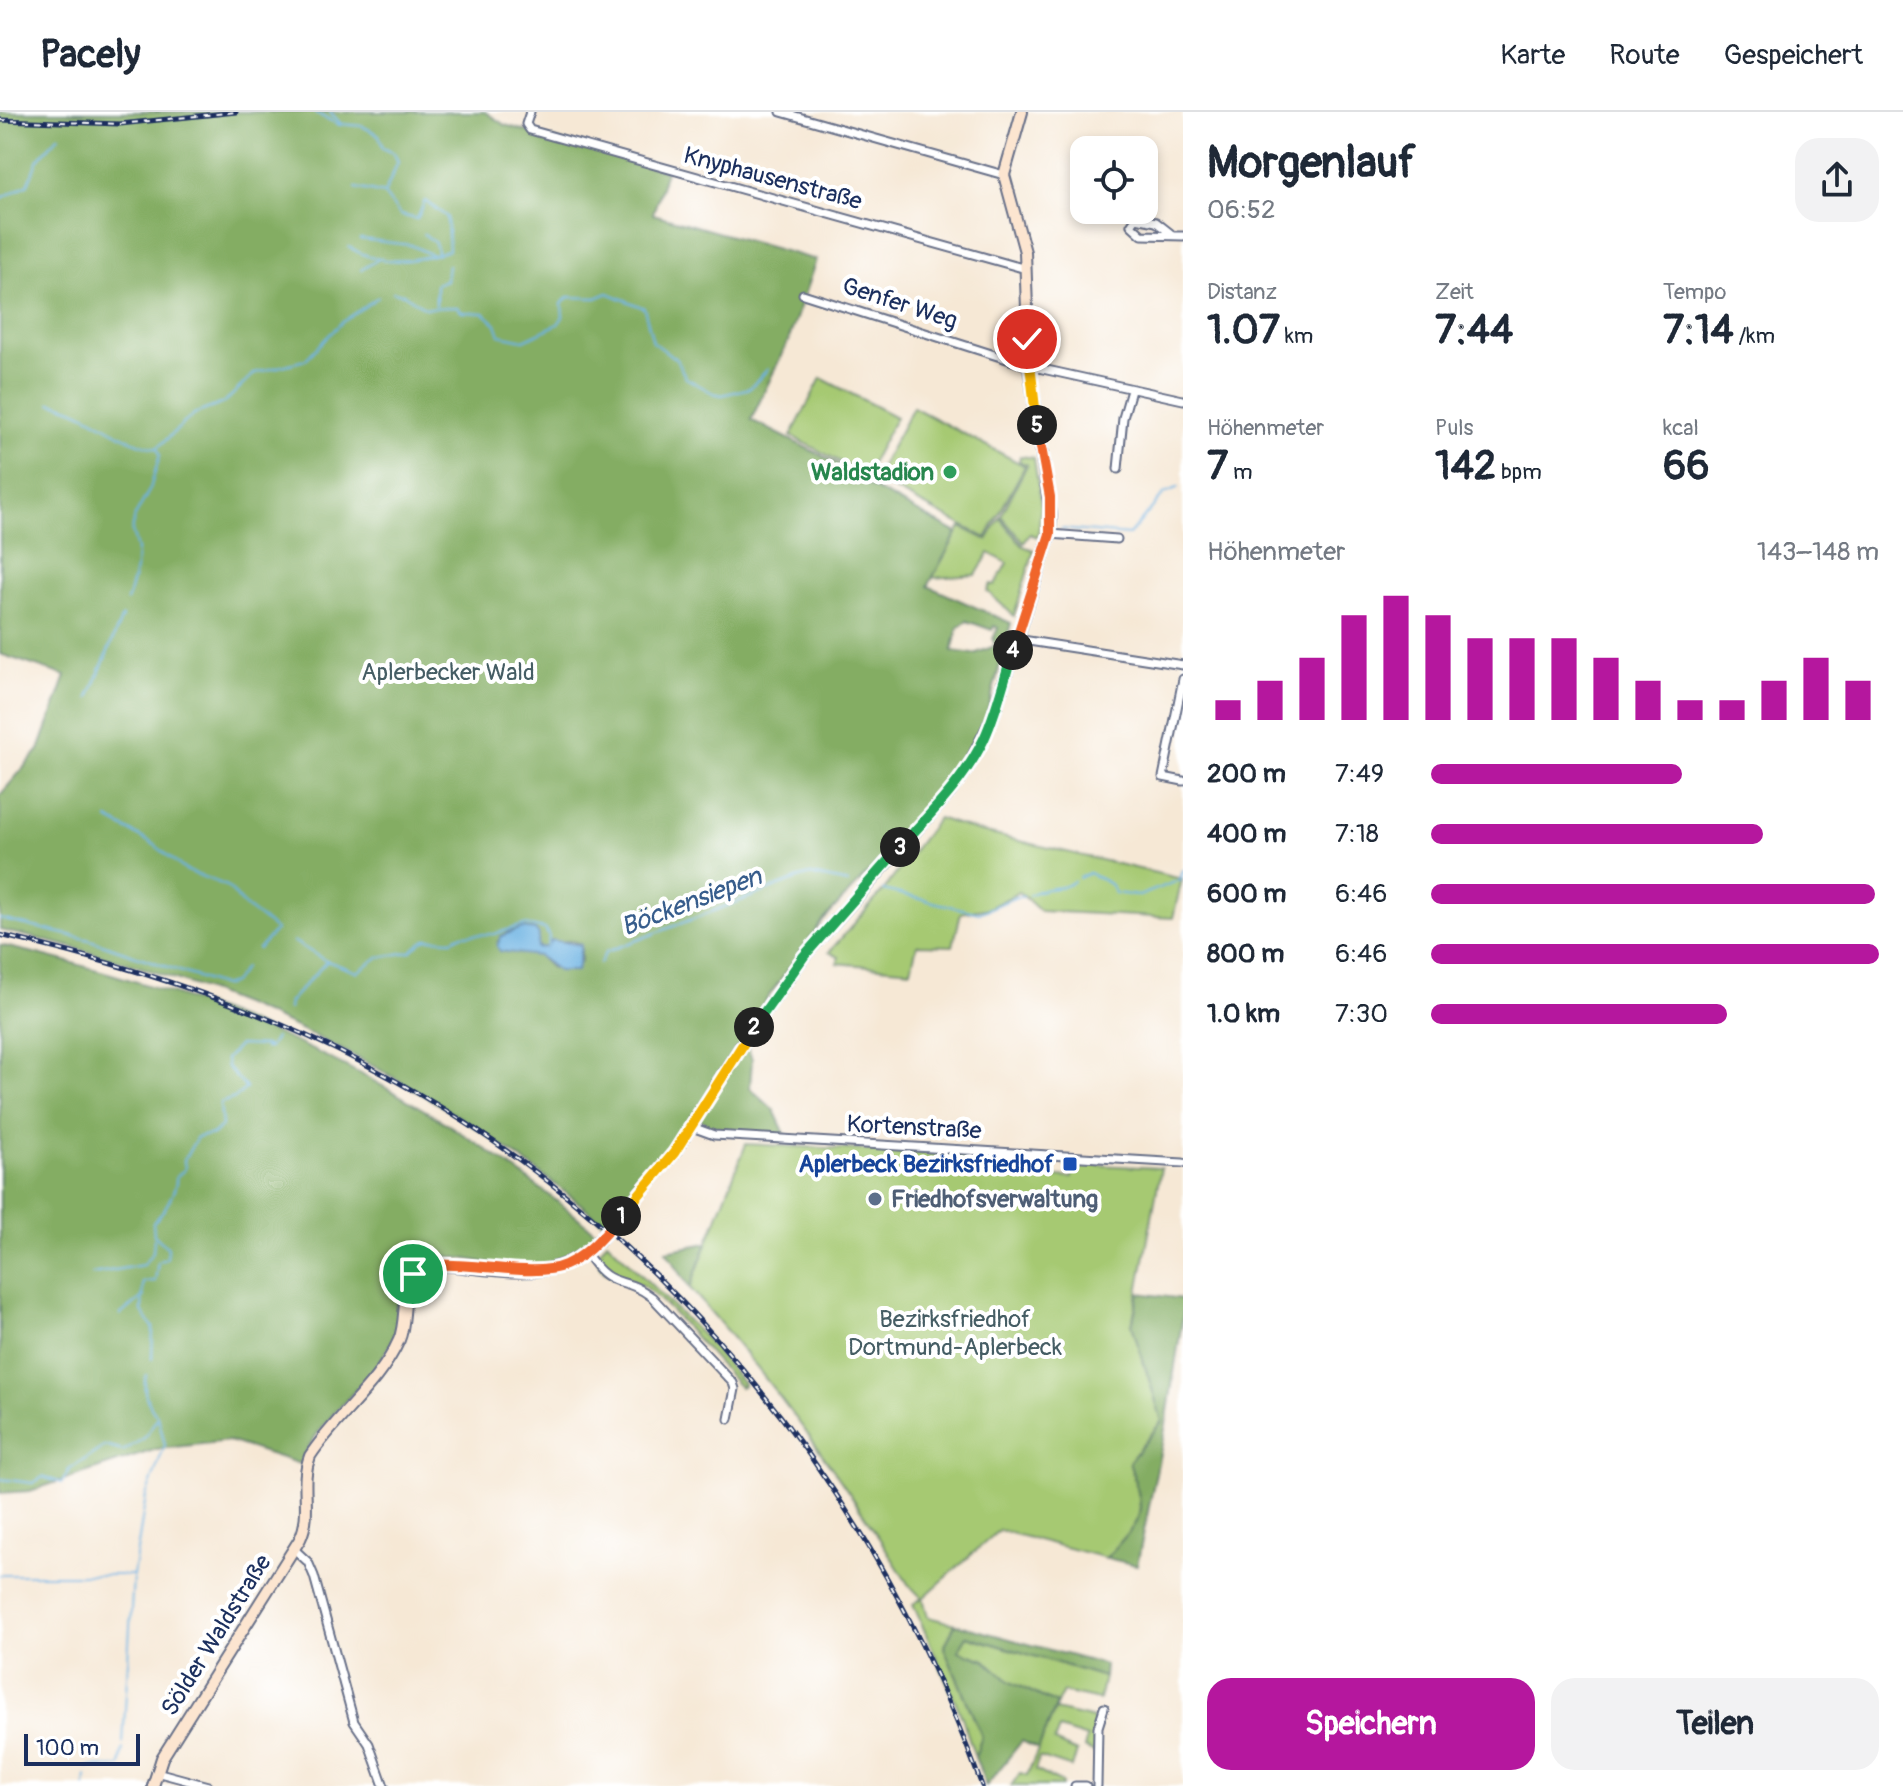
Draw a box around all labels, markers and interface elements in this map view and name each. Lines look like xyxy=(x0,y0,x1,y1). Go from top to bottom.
text: Pacely xyxy=(40,31,140,79)
text: Karte xyxy=(1500,38,1565,73)
text: Route xyxy=(1609,38,1680,73)
text: Gespeichert xyxy=(1724,38,1863,73)
map controls xyxy=(1070,136,1158,224)
button: locate xyxy=(1070,136,1158,224)
text: Morgenlauf xyxy=(1207,136,1416,191)
button: share xyxy=(1795,138,1879,222)
street label: Knyphausenstraße xyxy=(681,141,865,216)
text: 06:52 xyxy=(1207,194,1275,226)
street label: Genfer Weg xyxy=(839,271,961,336)
text: Distanz xyxy=(1207,278,1277,306)
text: Zeit xyxy=(1435,278,1474,306)
text: Tempo xyxy=(1663,278,1726,306)
pin xyxy=(993,305,1061,373)
text: 1.07 xyxy=(1207,306,1280,355)
text: 7:44 xyxy=(1435,306,1513,355)
text: 7:14 xyxy=(1663,306,1734,355)
icon: check xyxy=(1005,317,1049,361)
text: km xyxy=(1280,322,1313,350)
text: /km xyxy=(1734,322,1775,350)
pin: 5 xyxy=(1017,405,1057,445)
text: 5 xyxy=(1031,411,1043,439)
text: Höhenmeter xyxy=(1207,414,1324,442)
text: Puls xyxy=(1435,414,1473,442)
text: kcal xyxy=(1663,414,1699,442)
text: 7 xyxy=(1207,442,1228,491)
text: 142 xyxy=(1435,442,1496,491)
text: 66 xyxy=(1663,442,1710,491)
place label: Waldstadion xyxy=(811,458,934,487)
text: m xyxy=(1228,458,1252,486)
text: bpm xyxy=(1496,458,1542,486)
marker: Waldstadion xyxy=(941,463,959,481)
text: Höhenmeter xyxy=(1207,536,1345,568)
text: 143–148 m xyxy=(1757,536,1879,568)
pin: 4 xyxy=(993,630,1033,670)
text: 4 xyxy=(1007,636,1019,664)
park label: Aplerbecker Wald xyxy=(361,658,535,687)
text: 200 m xyxy=(1207,758,1286,790)
text: 7:49 xyxy=(1335,758,1384,790)
text: 400 m xyxy=(1207,818,1286,850)
text: 7:18 xyxy=(1335,818,1379,850)
pin: 3 xyxy=(880,827,920,867)
text: 3 xyxy=(894,833,906,861)
water label: Böckensiepen xyxy=(617,860,767,943)
text: 600 m xyxy=(1207,878,1286,910)
text: 6:46 xyxy=(1335,878,1387,910)
text: 800 m xyxy=(1207,938,1284,970)
text: 6:46 xyxy=(1335,938,1387,970)
text: 1.0 km xyxy=(1207,998,1280,1030)
text: 7:30 xyxy=(1335,998,1388,1030)
pin: 2 xyxy=(734,1007,774,1047)
text: 2 xyxy=(748,1013,760,1041)
street label: Kortenstraße xyxy=(846,1109,982,1146)
place label: Aplerbeck Bezirksfriedhof xyxy=(798,1150,1054,1179)
marker: Aplerbeck Bezirksfriedhof xyxy=(1061,1155,1079,1173)
place label: Friedhofsverwaltung xyxy=(891,1185,1098,1214)
marker: Friedhofsverwaltung xyxy=(866,1190,884,1208)
pin: 1 xyxy=(601,1196,641,1236)
text: 1 xyxy=(617,1202,625,1230)
pin xyxy=(379,1240,447,1308)
icon: arrive xyxy=(391,1252,435,1296)
park label: Bezirksfriedhof Dortmund-Aplerbeck xyxy=(848,1305,1062,1362)
street label: Sölder Waldstraße xyxy=(155,1549,278,1721)
button: Speichern xyxy=(1207,1678,1535,1770)
button: Teilen xyxy=(1551,1678,1879,1770)
scale bar xyxy=(24,1730,140,1766)
text: 100 m xyxy=(36,1734,99,1762)

